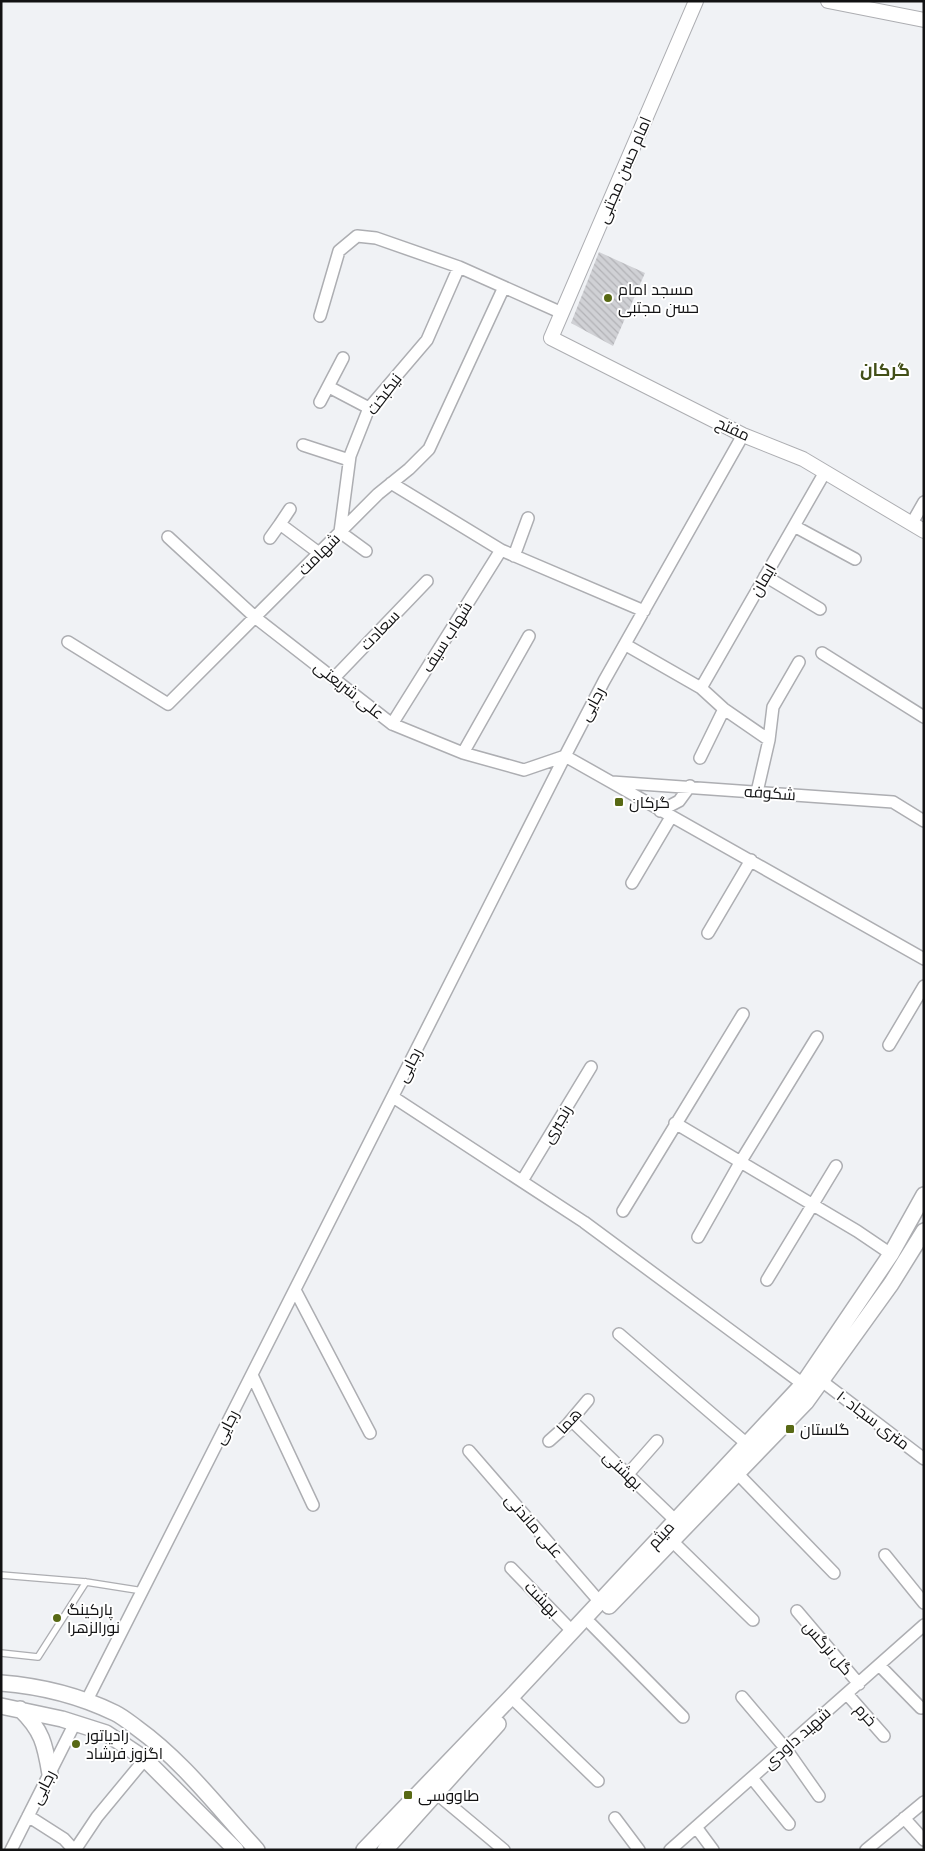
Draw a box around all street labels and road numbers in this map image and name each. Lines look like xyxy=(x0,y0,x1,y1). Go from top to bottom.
street label: امام حسن مجتبی xyxy=(593,114,657,227)
street label: نیکبخت xyxy=(362,370,406,418)
street label: مفتح xyxy=(712,413,753,447)
street label: شهامت xyxy=(294,529,345,580)
street label: ایمان xyxy=(746,560,781,600)
street label: شهاب سیف xyxy=(418,598,477,676)
street label: سعادت xyxy=(356,606,404,654)
street label: علی شریعتی xyxy=(310,657,388,724)
street label: رجایی xyxy=(575,684,610,725)
street label: شکوفه xyxy=(743,782,797,804)
street label: رجایی xyxy=(392,1045,427,1086)
street label: رنجبری xyxy=(538,1101,577,1147)
street label: ۱۰ متری سجاد xyxy=(832,1386,913,1454)
street label: هما xyxy=(552,1404,586,1438)
street label: رجایی xyxy=(209,1407,244,1448)
street label: بهشتی xyxy=(599,1447,647,1494)
street label: علی ماندنی xyxy=(500,1490,567,1563)
street label: میثم xyxy=(644,1517,680,1554)
street label: بهشت xyxy=(520,1577,563,1621)
street label: گل نرگس xyxy=(798,1617,857,1680)
street label: خرم xyxy=(850,1700,881,1731)
street label: شهید داودی xyxy=(759,1703,835,1774)
street label: رجایی xyxy=(26,1767,61,1808)

